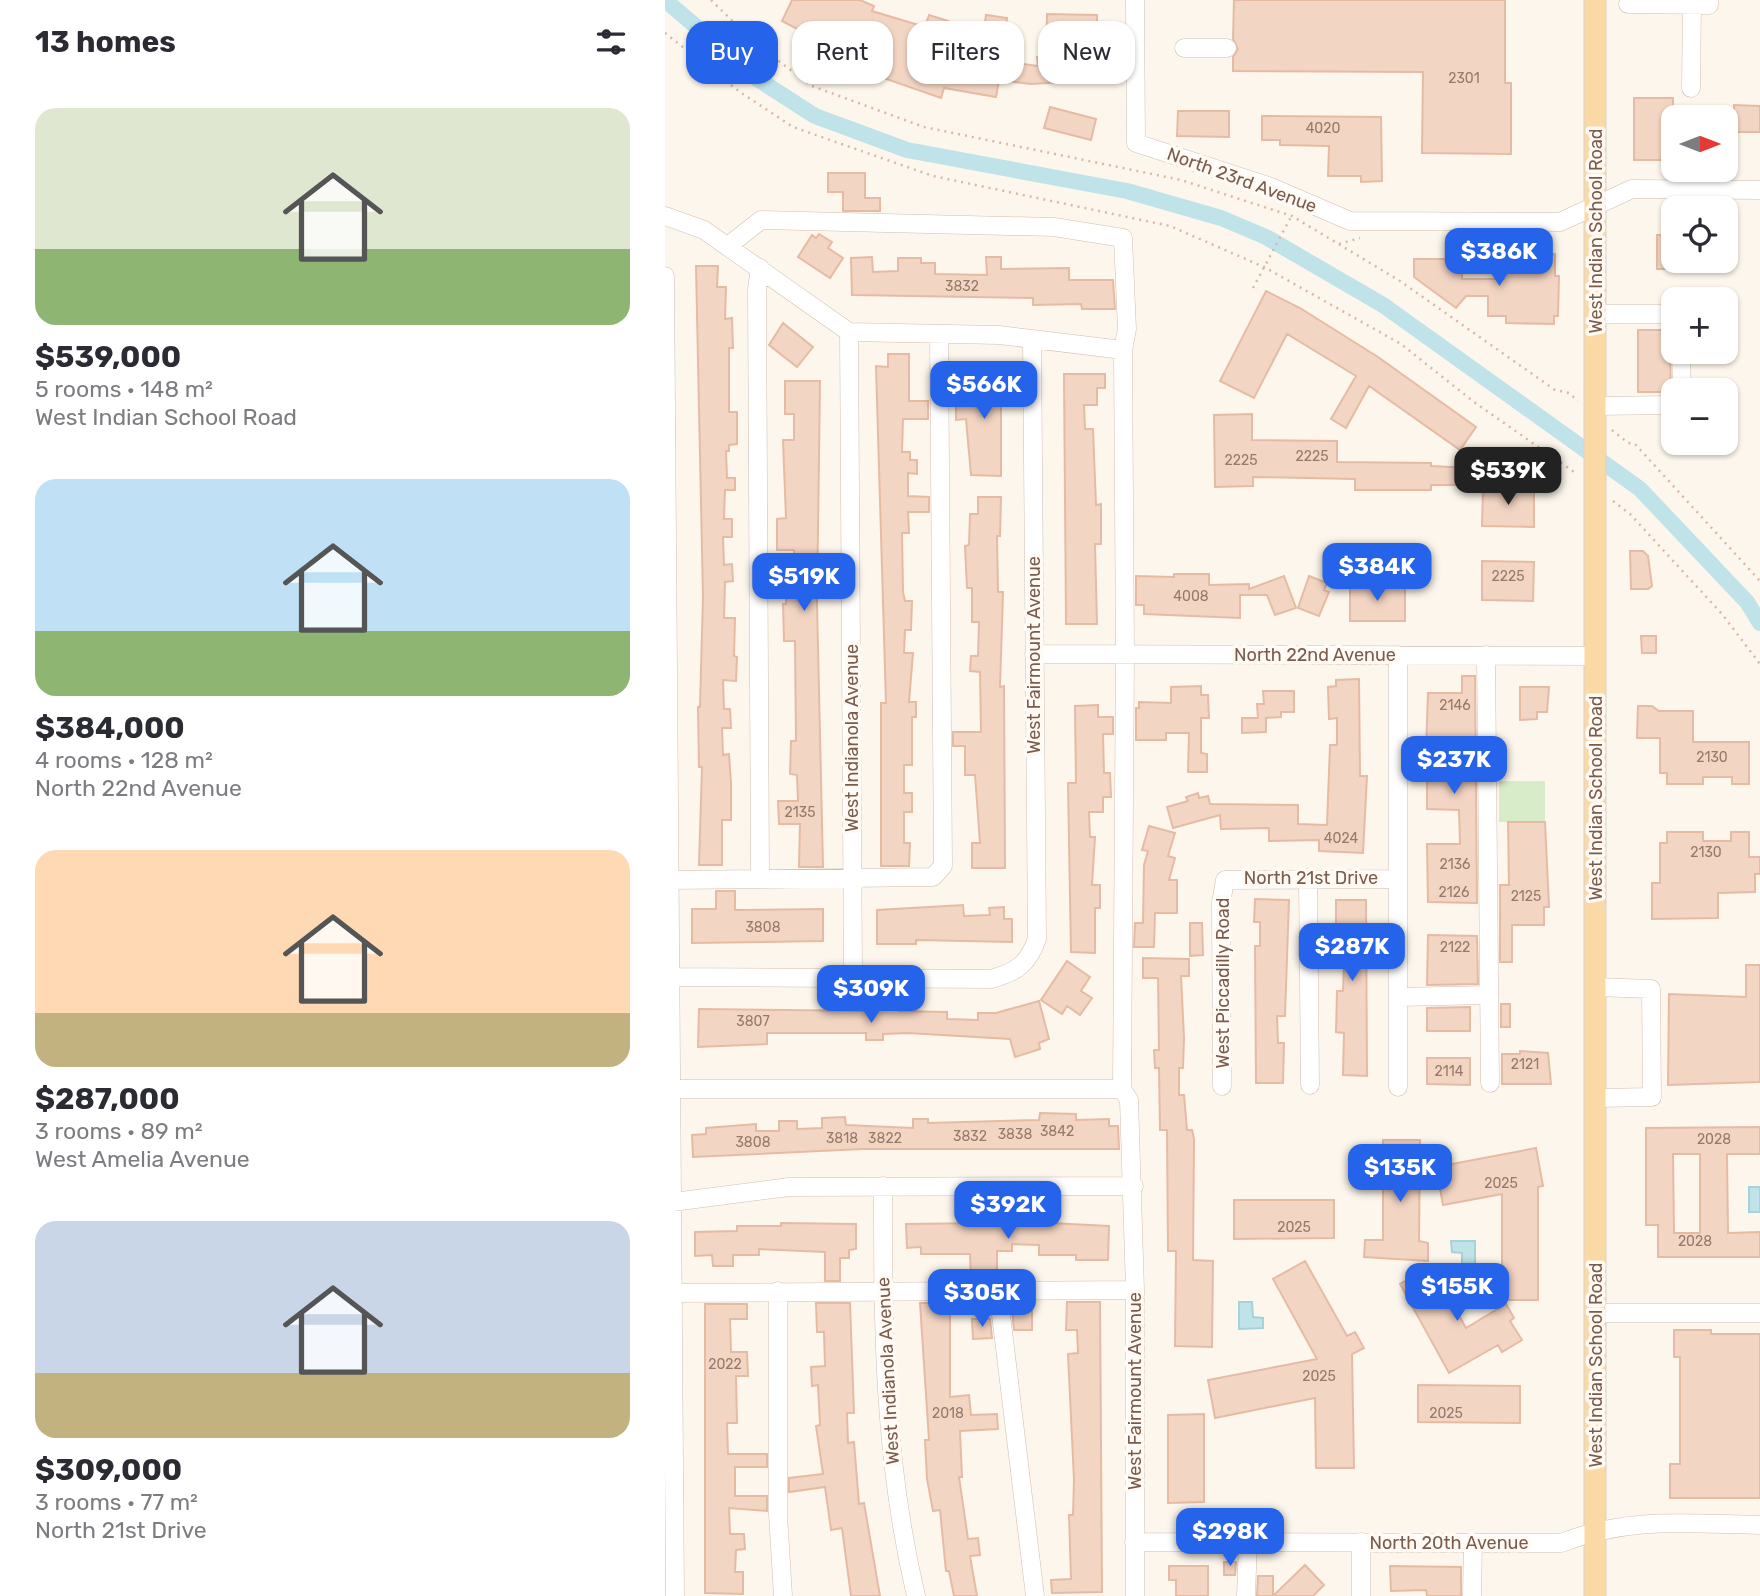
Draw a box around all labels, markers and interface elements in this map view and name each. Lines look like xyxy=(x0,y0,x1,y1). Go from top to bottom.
chip: Buy xyxy=(686,21,778,84)
chip: Rent xyxy=(792,21,893,84)
chip: Filters xyxy=(907,21,1024,84)
chip: New xyxy=(1038,21,1135,84)
icon: filters xyxy=(592,23,630,61)
text: 13 homes xyxy=(35,24,176,60)
house number: 2301 xyxy=(1448,70,1480,87)
north arrow xyxy=(1661,105,1738,182)
map controls xyxy=(1661,105,1738,455)
house number: 4020 xyxy=(1306,120,1340,137)
street label: West Indian School Road xyxy=(1585,128,1607,334)
street label: North 23rd Avenue xyxy=(1164,143,1320,217)
icon: home xyxy=(270,154,396,280)
button: locate xyxy=(1661,196,1738,273)
pin: $386K xyxy=(1450,229,1548,288)
text: $386K xyxy=(1461,237,1537,265)
house number: 3832 xyxy=(945,278,979,295)
button: + xyxy=(1661,287,1738,364)
text: $539,000 xyxy=(35,339,181,375)
pin: $566K xyxy=(935,362,1033,421)
text: $566K xyxy=(946,370,1022,398)
text: 5 rooms · 148 m² xyxy=(35,375,213,403)
button: − xyxy=(1661,378,1738,455)
text: West Indian School Road xyxy=(35,403,297,431)
house number: 2225 xyxy=(1296,448,1328,465)
pin: $539K xyxy=(1459,448,1557,507)
house number: 2225 xyxy=(1225,452,1257,469)
text: $539K xyxy=(1470,456,1546,484)
icon: home xyxy=(270,525,396,651)
pin: $384K xyxy=(1328,544,1426,603)
text: $384K xyxy=(1338,552,1416,580)
pin: $519K xyxy=(755,554,853,613)
street label: West Fairmount Avenue xyxy=(1023,556,1045,754)
text: $519K xyxy=(768,562,840,590)
house number: 2225 xyxy=(1492,568,1524,585)
house number: 4008 xyxy=(1173,588,1209,605)
street label: West Indianola Avenue xyxy=(841,644,863,832)
street label: North 22nd Avenue xyxy=(1234,644,1396,666)
street label: West Indian School Road xyxy=(1585,695,1607,901)
house number: 2146 xyxy=(1439,697,1471,714)
text: $384,000 xyxy=(35,710,185,746)
pin: $237K xyxy=(1405,736,1503,796)
text: $237K xyxy=(1417,745,1491,773)
text: 4 rooms · 128 m² xyxy=(35,746,213,774)
house number: 2130 xyxy=(1696,749,1728,766)
text: North 22nd Avenue xyxy=(35,774,242,802)
house number: 2135 xyxy=(785,804,815,821)
house number: 4024 xyxy=(1324,830,1358,847)
house number: 2130 xyxy=(1690,844,1722,861)
house number: 2136 xyxy=(1439,856,1471,873)
street label: North 21st Drive xyxy=(1244,867,1378,889)
house number: 2126 xyxy=(1439,884,1469,901)
house number: 2125 xyxy=(1511,888,1541,905)
icon: home xyxy=(270,896,396,1022)
street label: West Piccadilly Road xyxy=(1212,898,1234,1068)
house number: 3808 xyxy=(745,919,781,936)
pin: $287K xyxy=(1303,923,1401,983)
text: $287K xyxy=(1315,932,1389,960)
house number: 2122 xyxy=(1440,939,1470,956)
pin: $309K xyxy=(822,965,920,1025)
text: $309K xyxy=(833,974,909,1002)
house number: 3807 xyxy=(736,1013,770,1030)
house number: 2121 xyxy=(1511,1056,1539,1073)
house number: 2114 xyxy=(1435,1063,1464,1080)
text: $287,000 xyxy=(35,1081,180,1117)
text: 3 rooms · 89 m² xyxy=(35,1117,203,1145)
house number: 3842 xyxy=(1040,1123,1074,1140)
house number: 3838 xyxy=(998,1126,1032,1143)
house number: 3832 xyxy=(953,1128,987,1145)
house number: 3818 xyxy=(826,1130,858,1147)
house number: 3822 xyxy=(868,1130,902,1147)
house number: 2028 xyxy=(1697,1131,1731,1148)
house number: 3808 xyxy=(735,1134,771,1151)
pin: $135K xyxy=(1351,1144,1449,1204)
text: West Amelia Avenue xyxy=(35,1145,250,1173)
text: $135K xyxy=(1364,1153,1436,1181)
house number: 2025 xyxy=(1484,1175,1518,1192)
pin: $392K xyxy=(959,1182,1057,1241)
text: $392K xyxy=(970,1190,1046,1218)
house number: 2025 xyxy=(1277,1219,1311,1236)
house number: 2028 xyxy=(1678,1233,1712,1250)
street label: West Indian School Road xyxy=(1585,1262,1607,1468)
pin: $155K xyxy=(1408,1264,1506,1323)
icon: home xyxy=(270,1267,396,1393)
pin: $305K xyxy=(933,1270,1031,1329)
text: $155K xyxy=(1421,1272,1493,1300)
street label: West Indianola Avenue xyxy=(872,1277,904,1465)
text: $305K xyxy=(944,1278,1020,1306)
street label: West Fairmount Avenue xyxy=(1124,1292,1146,1490)
house number: 2022 xyxy=(708,1356,742,1373)
house number: 2025 xyxy=(1302,1368,1336,1385)
house number: 2018 xyxy=(932,1405,964,1422)
house number: 2025 xyxy=(1429,1405,1463,1422)
text: $309,000 xyxy=(35,1452,182,1488)
text: 3 rooms · 77 m² xyxy=(35,1488,198,1516)
pin: $298K xyxy=(1181,1508,1279,1568)
text: North 21st Drive xyxy=(35,1516,207,1544)
text: $298K xyxy=(1192,1517,1268,1545)
street label: North 20th Avenue xyxy=(1369,1532,1529,1554)

